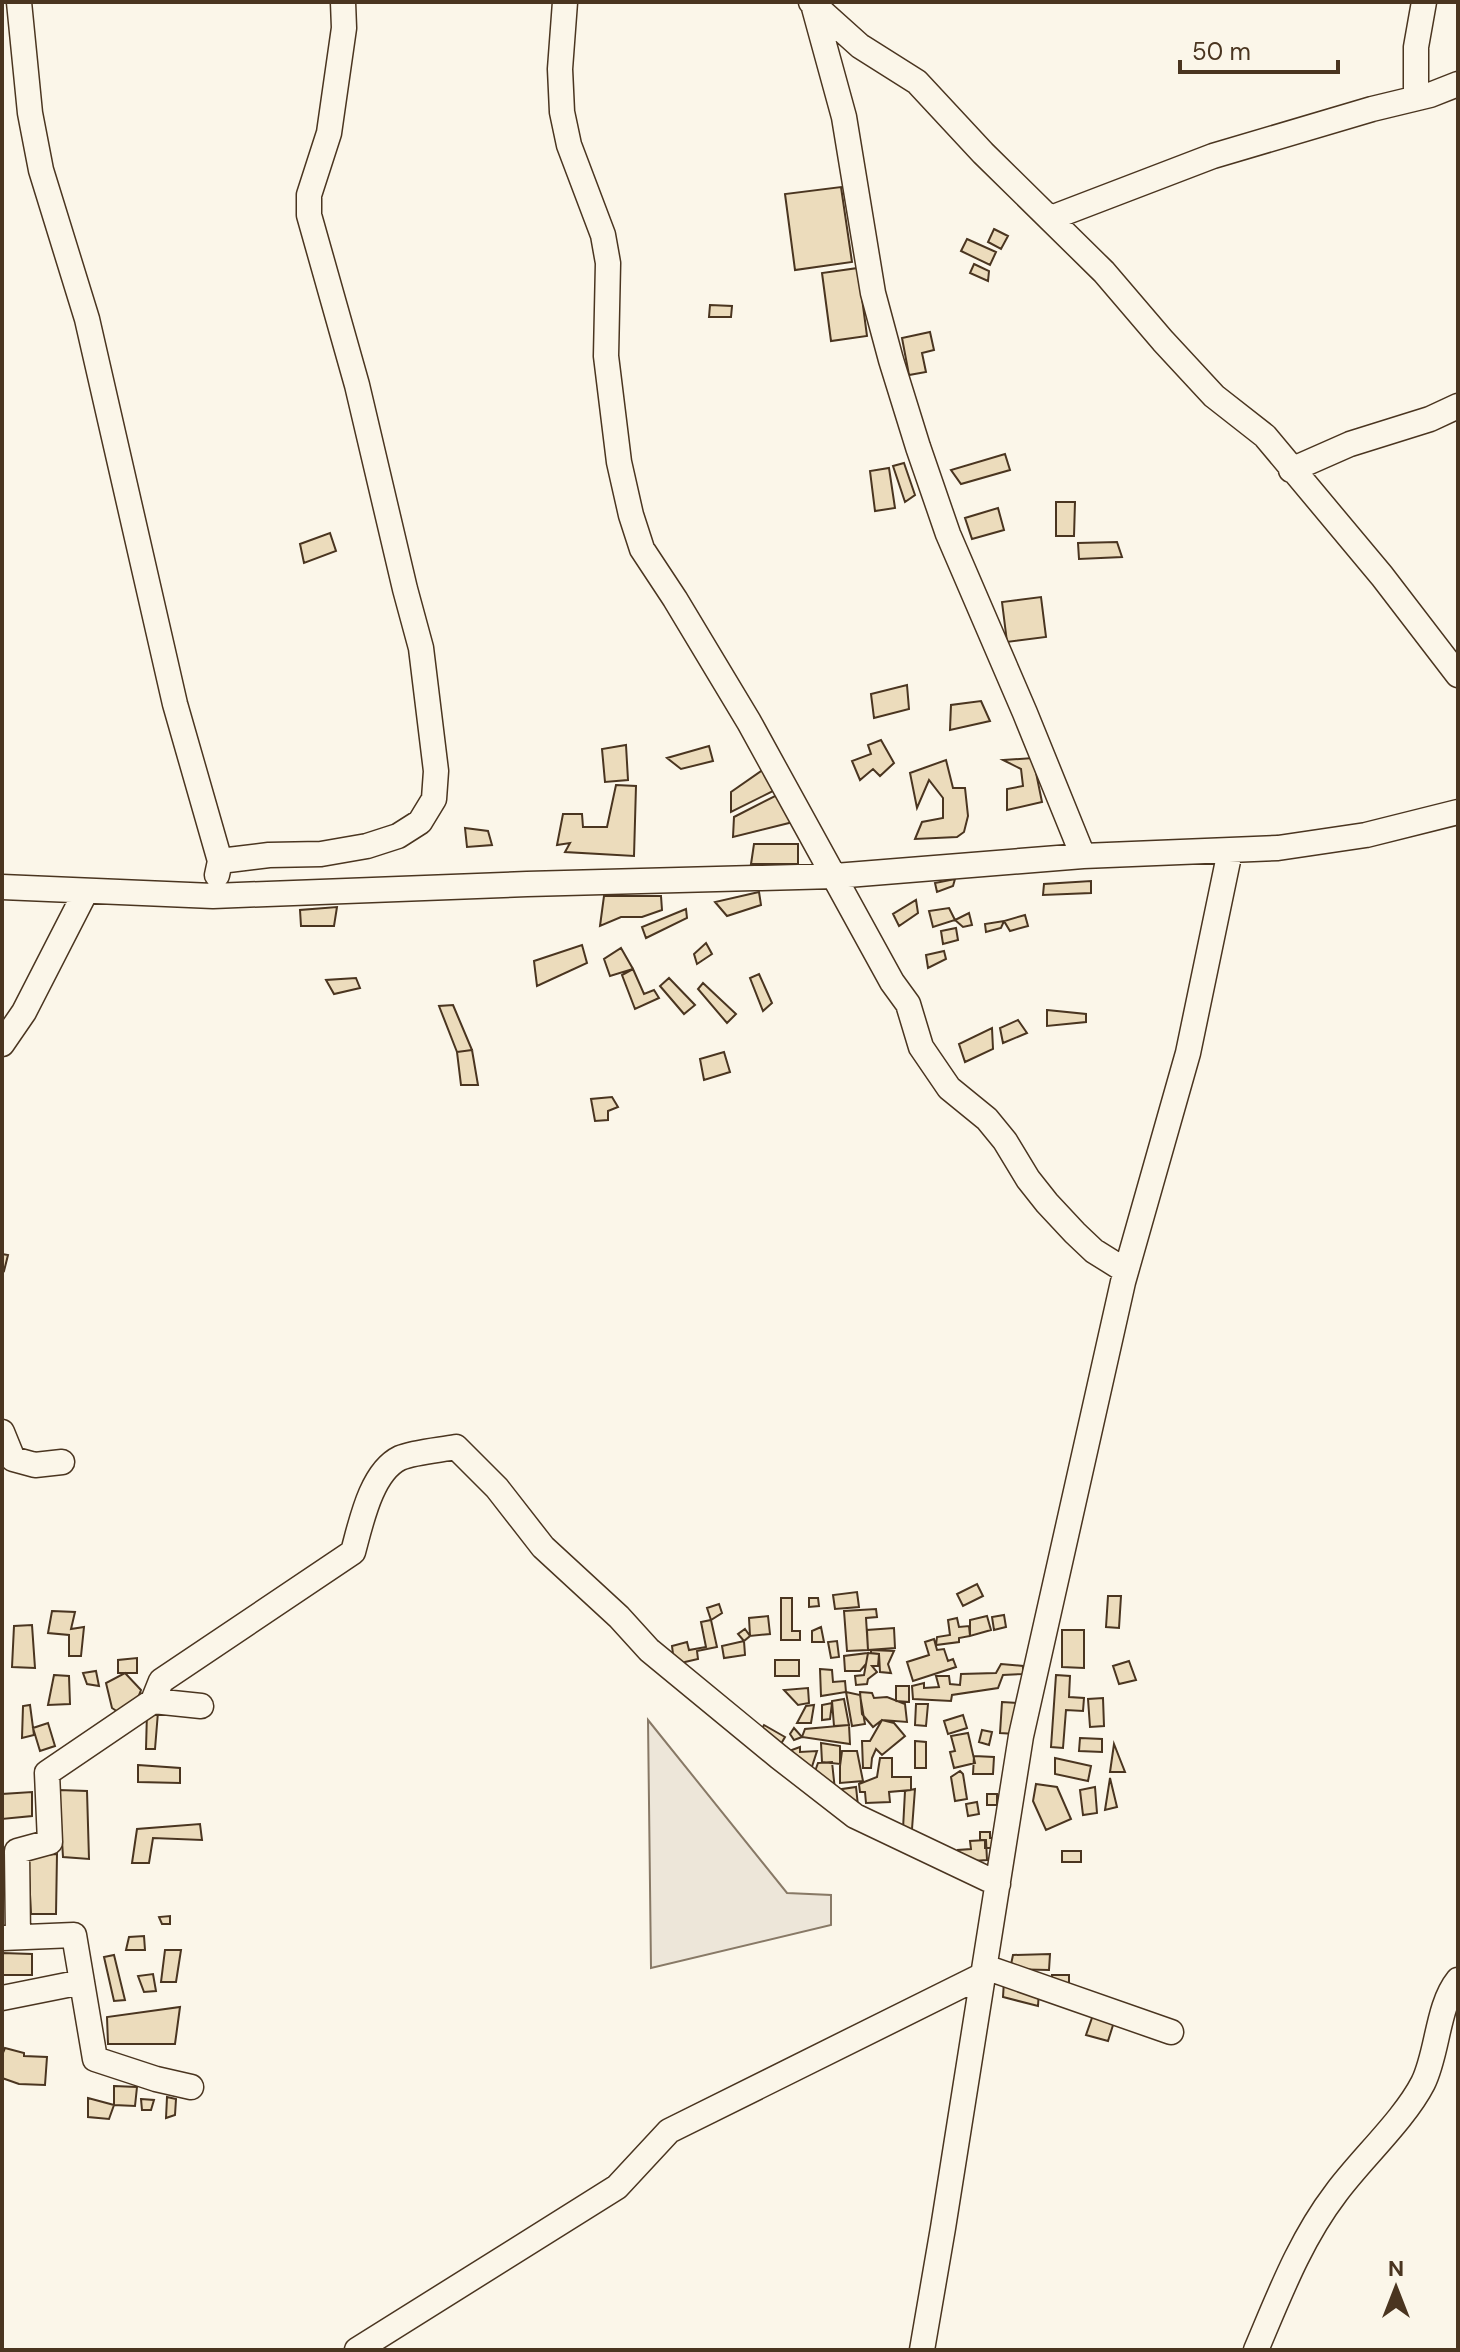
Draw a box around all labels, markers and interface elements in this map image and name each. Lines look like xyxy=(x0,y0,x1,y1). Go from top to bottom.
scale bar xyxy=(1180,24,1338,74)
text: 50 m xyxy=(1192,36,1251,67)
north arrow xyxy=(1356,2248,1436,2328)
text: N xyxy=(1388,2254,1404,2283)

